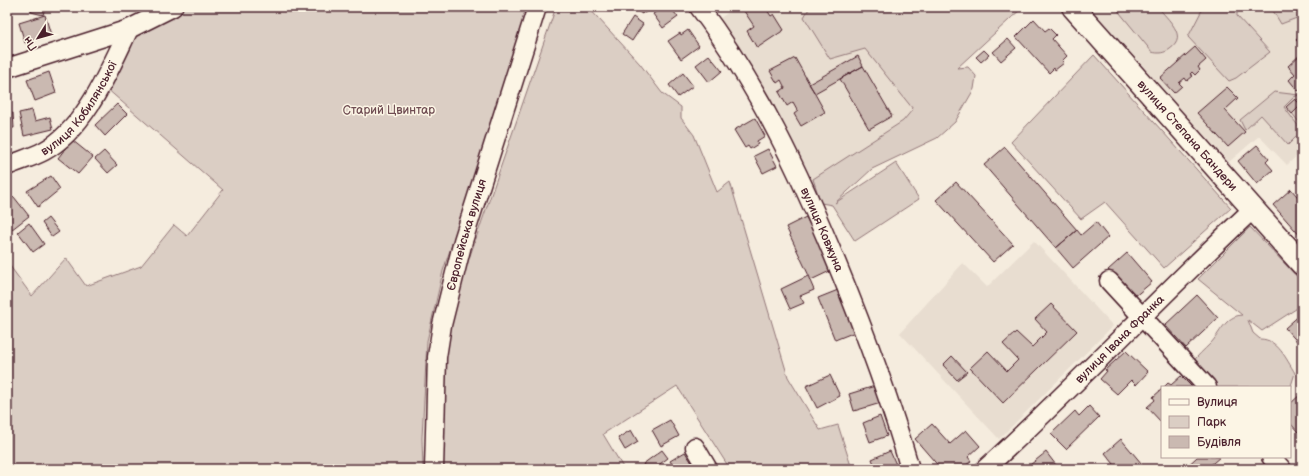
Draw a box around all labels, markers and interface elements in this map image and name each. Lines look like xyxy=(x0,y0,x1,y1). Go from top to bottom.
north arrow xyxy=(18,18,58,58)
text: Пн xyxy=(21,34,40,53)
street label: вулиця Кобилянської xyxy=(38,58,121,159)
street label: вулиця Степана Бандери xyxy=(1134,77,1240,194)
park label: Старий Цвинтар xyxy=(343,103,435,118)
street label: Європейська вулиця xyxy=(444,177,490,292)
street label: вулиця Ковжуна xyxy=(797,185,846,274)
street label: вулиця Івана Франка xyxy=(1072,292,1168,387)
legend xyxy=(1161,386,1291,458)
text: Вулиця xyxy=(1197,395,1238,410)
text: Парк xyxy=(1197,415,1227,430)
text: Будівля xyxy=(1197,435,1241,450)

